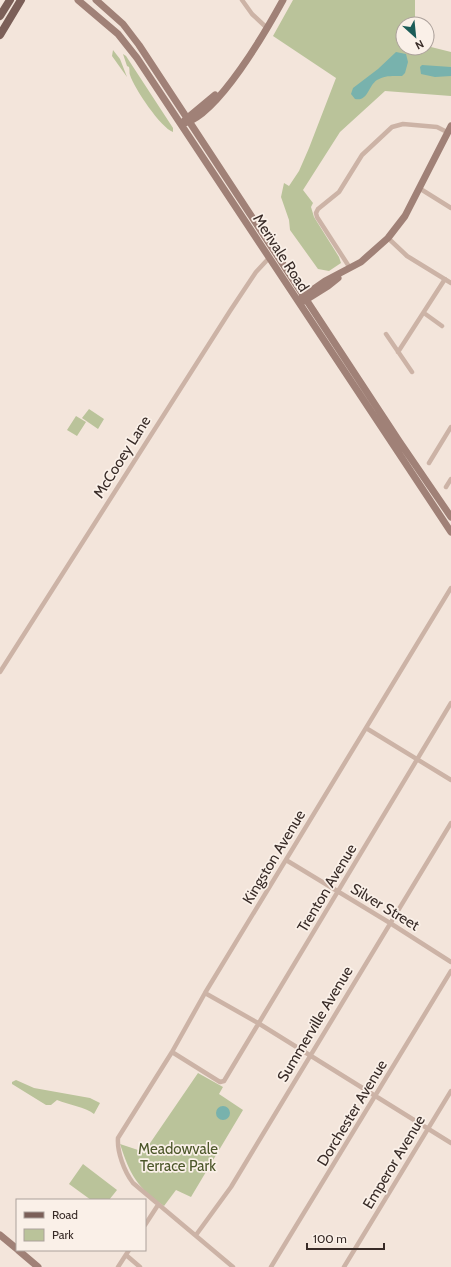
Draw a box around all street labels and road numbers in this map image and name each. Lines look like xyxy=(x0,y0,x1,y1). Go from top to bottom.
street label: Merivale Road xyxy=(249,211,313,295)
street label: McCooey Lane xyxy=(90,412,155,501)
street label: Kingston Avenue xyxy=(239,806,309,907)
street label: Trenton Avenue xyxy=(294,840,361,935)
street label: Silver Street xyxy=(347,879,423,935)
street label: Summerville Avenue xyxy=(273,963,357,1085)
street label: Dorchester Avenue xyxy=(313,1056,391,1169)
street label: Emperor Avenue xyxy=(359,1112,429,1212)

